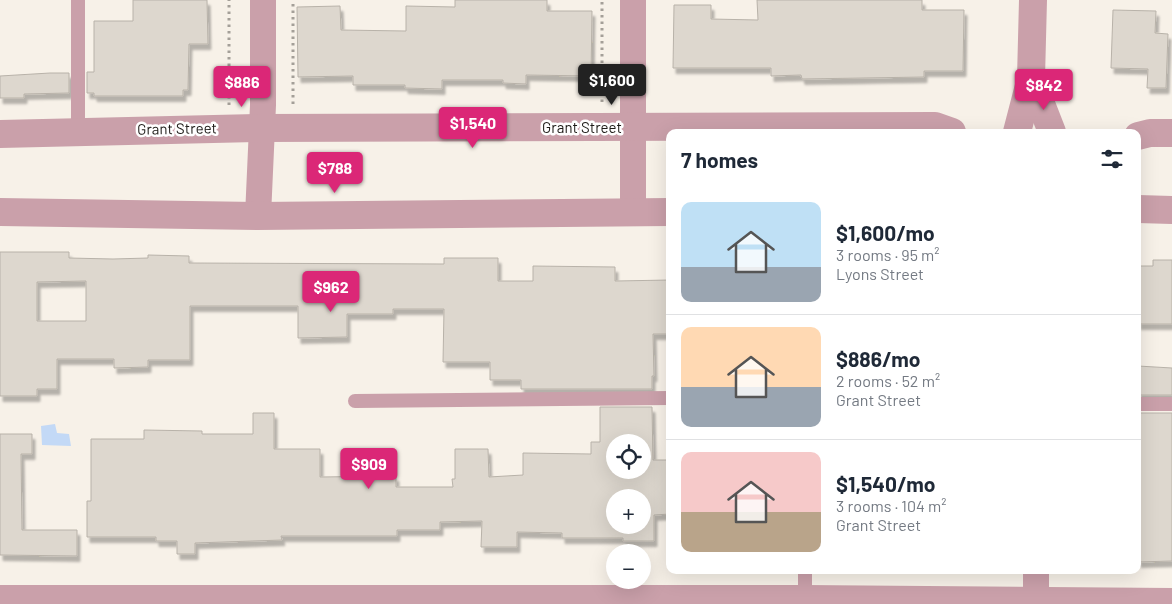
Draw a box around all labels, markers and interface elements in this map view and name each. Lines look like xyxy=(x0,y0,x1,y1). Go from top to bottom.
pin: $1,600 xyxy=(571,64,653,106)
pin: $886 xyxy=(212,66,272,108)
pin: $842 xyxy=(1014,68,1074,111)
text: $1,600 xyxy=(589,70,635,89)
text: $886 xyxy=(224,72,260,91)
text: $842 xyxy=(1026,75,1062,94)
pin: $1,540 xyxy=(432,106,514,149)
text: $1,540 xyxy=(450,113,496,132)
street label: Grant Street xyxy=(137,118,217,138)
street label: Grant Street xyxy=(542,118,622,136)
icon: filters xyxy=(1098,145,1126,173)
text: 7 homes xyxy=(681,147,758,172)
pin: $788 xyxy=(305,152,365,194)
text: $788 xyxy=(318,158,352,177)
text: $1,600/mo xyxy=(836,220,935,245)
icon: home xyxy=(721,222,781,282)
text: 3 rooms · 95 m² xyxy=(836,245,940,264)
text: Lyons Street xyxy=(836,264,924,283)
pin: $962 xyxy=(301,270,361,313)
text: $962 xyxy=(313,277,349,296)
text: $886/mo xyxy=(836,346,921,371)
icon: home xyxy=(721,347,781,407)
text: 2 rooms · 52 m² xyxy=(836,371,940,390)
text: Grant Street xyxy=(836,390,921,409)
map controls xyxy=(606,434,651,589)
button: locate xyxy=(606,434,651,479)
pin: $909 xyxy=(339,448,399,490)
text: $909 xyxy=(351,454,387,473)
text: $1,540/mo xyxy=(836,471,936,496)
icon: home xyxy=(721,472,781,532)
button: + xyxy=(606,489,651,534)
text: 3 rooms · 104 m² xyxy=(836,496,946,515)
text: Grant Street xyxy=(836,515,921,534)
button: − xyxy=(606,544,651,589)

